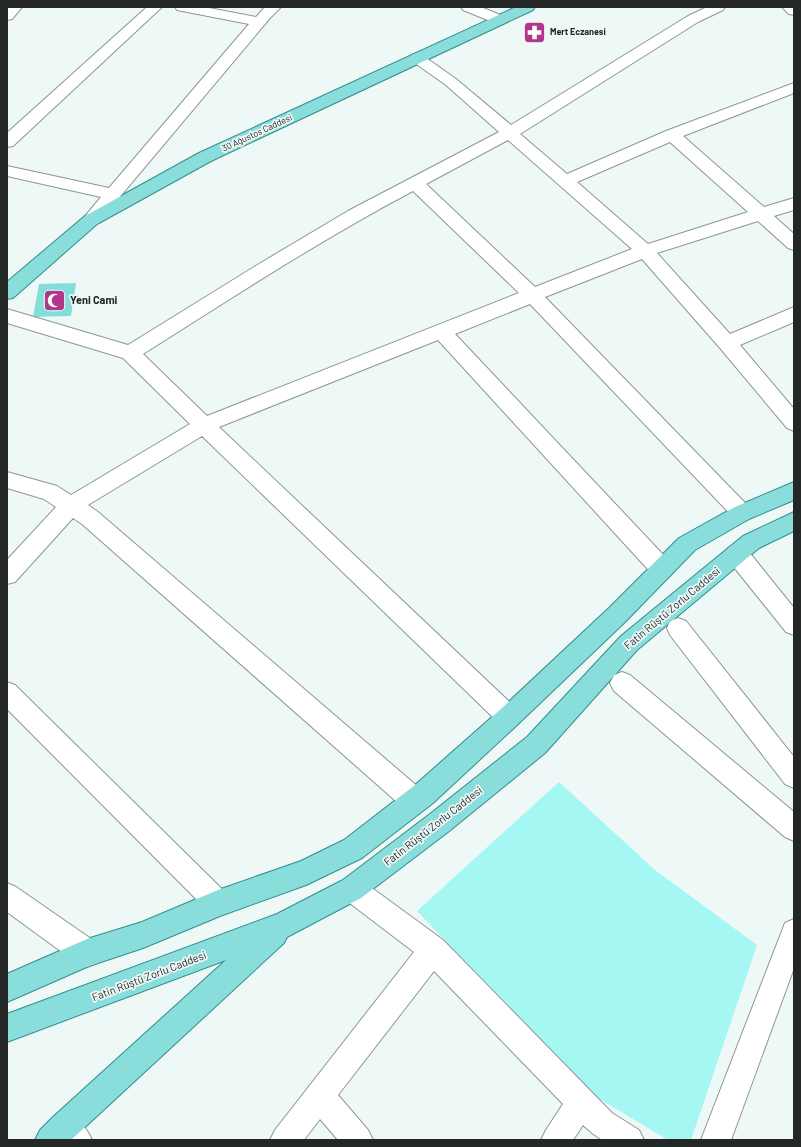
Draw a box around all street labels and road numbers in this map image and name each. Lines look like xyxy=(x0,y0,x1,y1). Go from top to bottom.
street label: 30 Ağustos Caddesi xyxy=(220,111,294,154)
street label: Fatin Rüştü Zorlu Caddesi xyxy=(621,564,722,652)
street label: Fatin Rüştü Zorlu Caddesi xyxy=(381,783,485,868)
street label: Fatin Rüştü Zorlu Caddesi xyxy=(90,948,208,1003)

